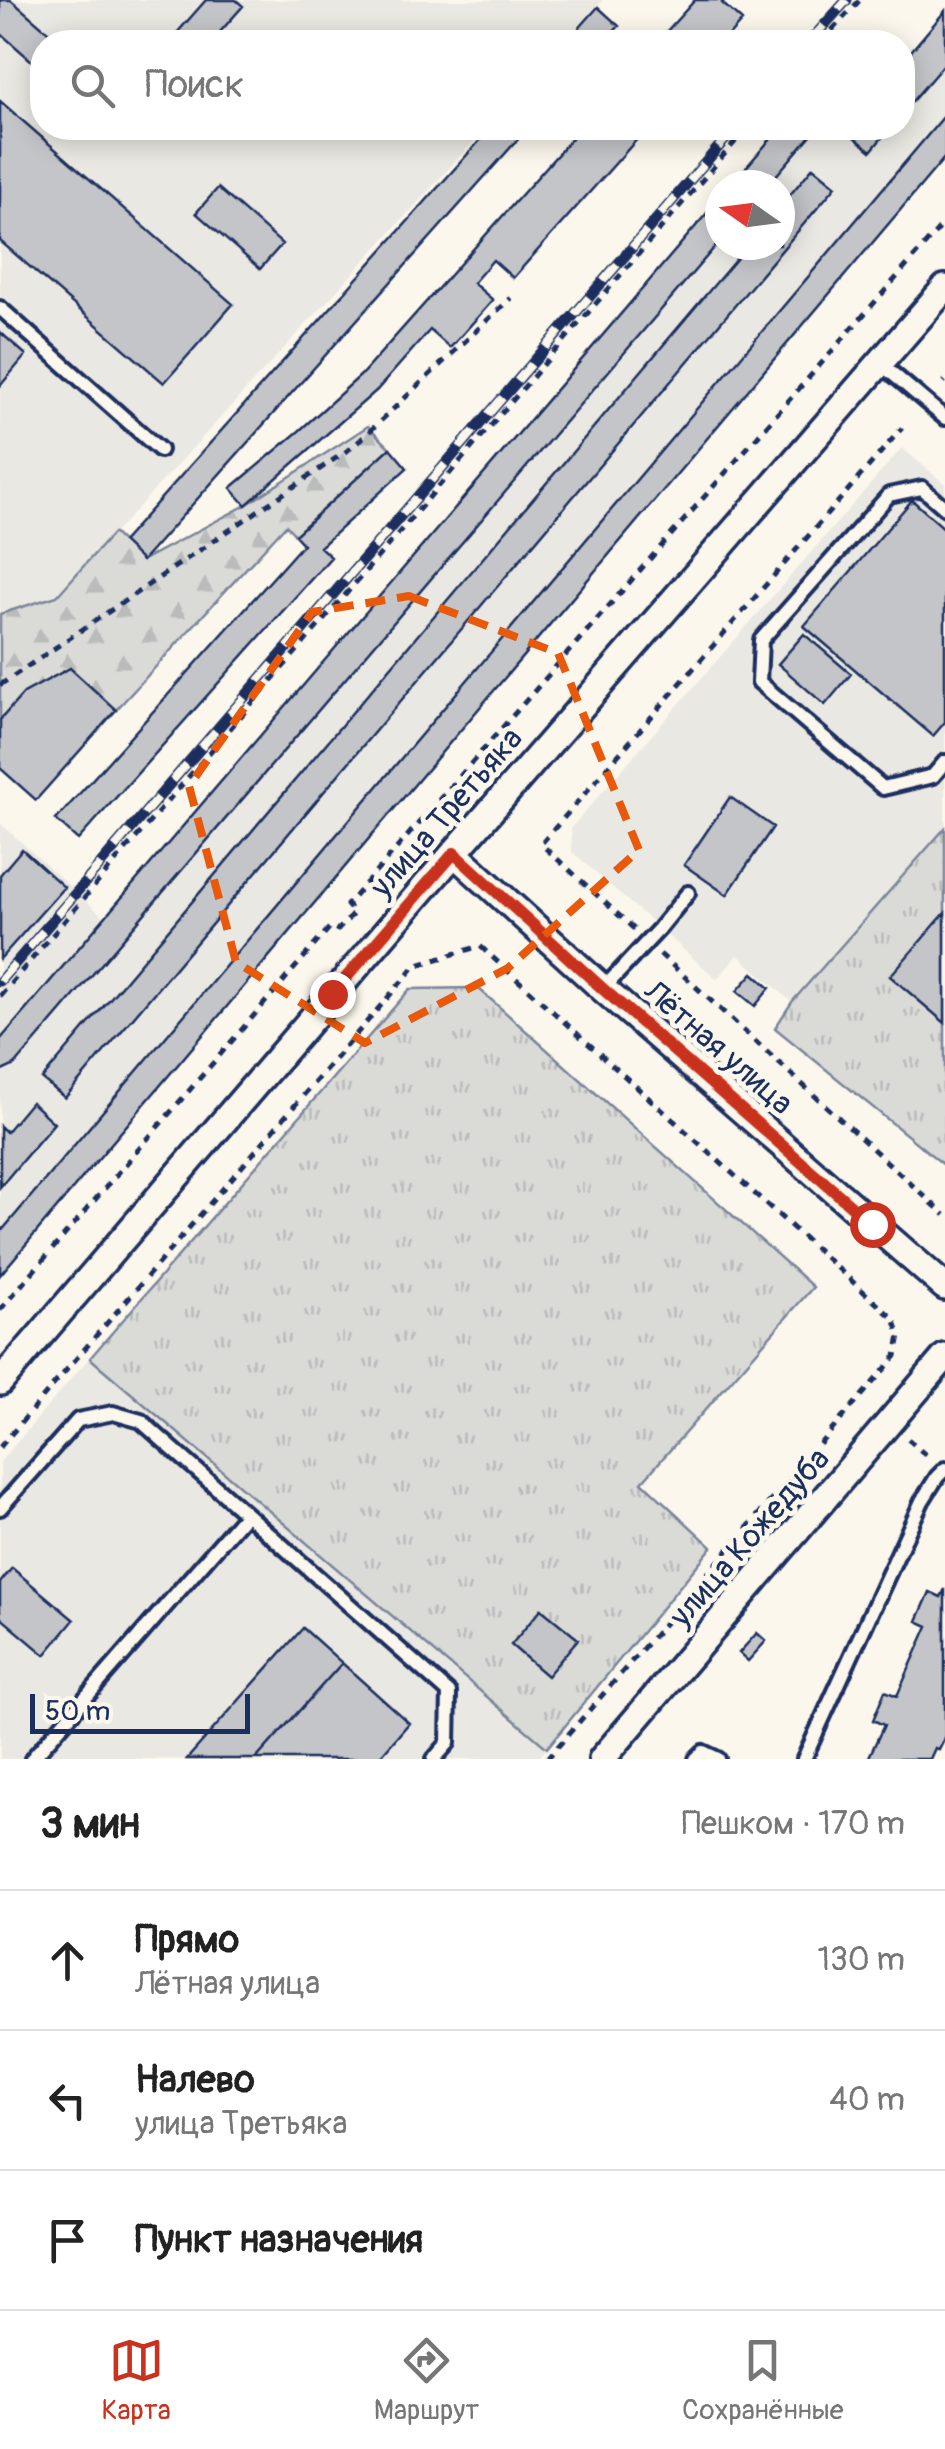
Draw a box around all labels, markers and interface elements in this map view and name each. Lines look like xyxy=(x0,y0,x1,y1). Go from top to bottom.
search box xyxy=(30,30,915,140)
icon: search xyxy=(65,58,120,113)
text: Поиск xyxy=(145,61,244,109)
north arrow xyxy=(705,170,795,260)
street label: улица Третьяка xyxy=(361,719,532,907)
street label: Лётная улица xyxy=(635,971,801,1124)
route end xyxy=(310,972,356,1018)
route start xyxy=(850,1202,896,1248)
street label: улица Кожедуба xyxy=(660,1440,839,1636)
scale bar xyxy=(30,1689,250,1734)
text: 50 m xyxy=(45,1694,110,1729)
text: 3 мин xyxy=(40,1798,140,1850)
text: Пешком · 170 m xyxy=(682,1804,905,1844)
text: Прямо xyxy=(135,1916,239,1964)
icon: ahead xyxy=(40,1933,95,1988)
text: 130 m xyxy=(817,1940,905,1980)
text: Лётная улица xyxy=(135,1964,320,2004)
text: Налево xyxy=(135,2056,255,2104)
icon: left xyxy=(40,2073,95,2128)
text: 40 m xyxy=(829,2080,905,2120)
text: улица Третьяка xyxy=(135,2104,347,2144)
icon: arrive xyxy=(40,2213,95,2268)
text: Пункт назначения xyxy=(135,2216,423,2264)
tab: Карта xyxy=(101,2333,171,2428)
tab: Маршрут xyxy=(374,2333,479,2428)
tab: Сохранённые xyxy=(682,2333,844,2428)

